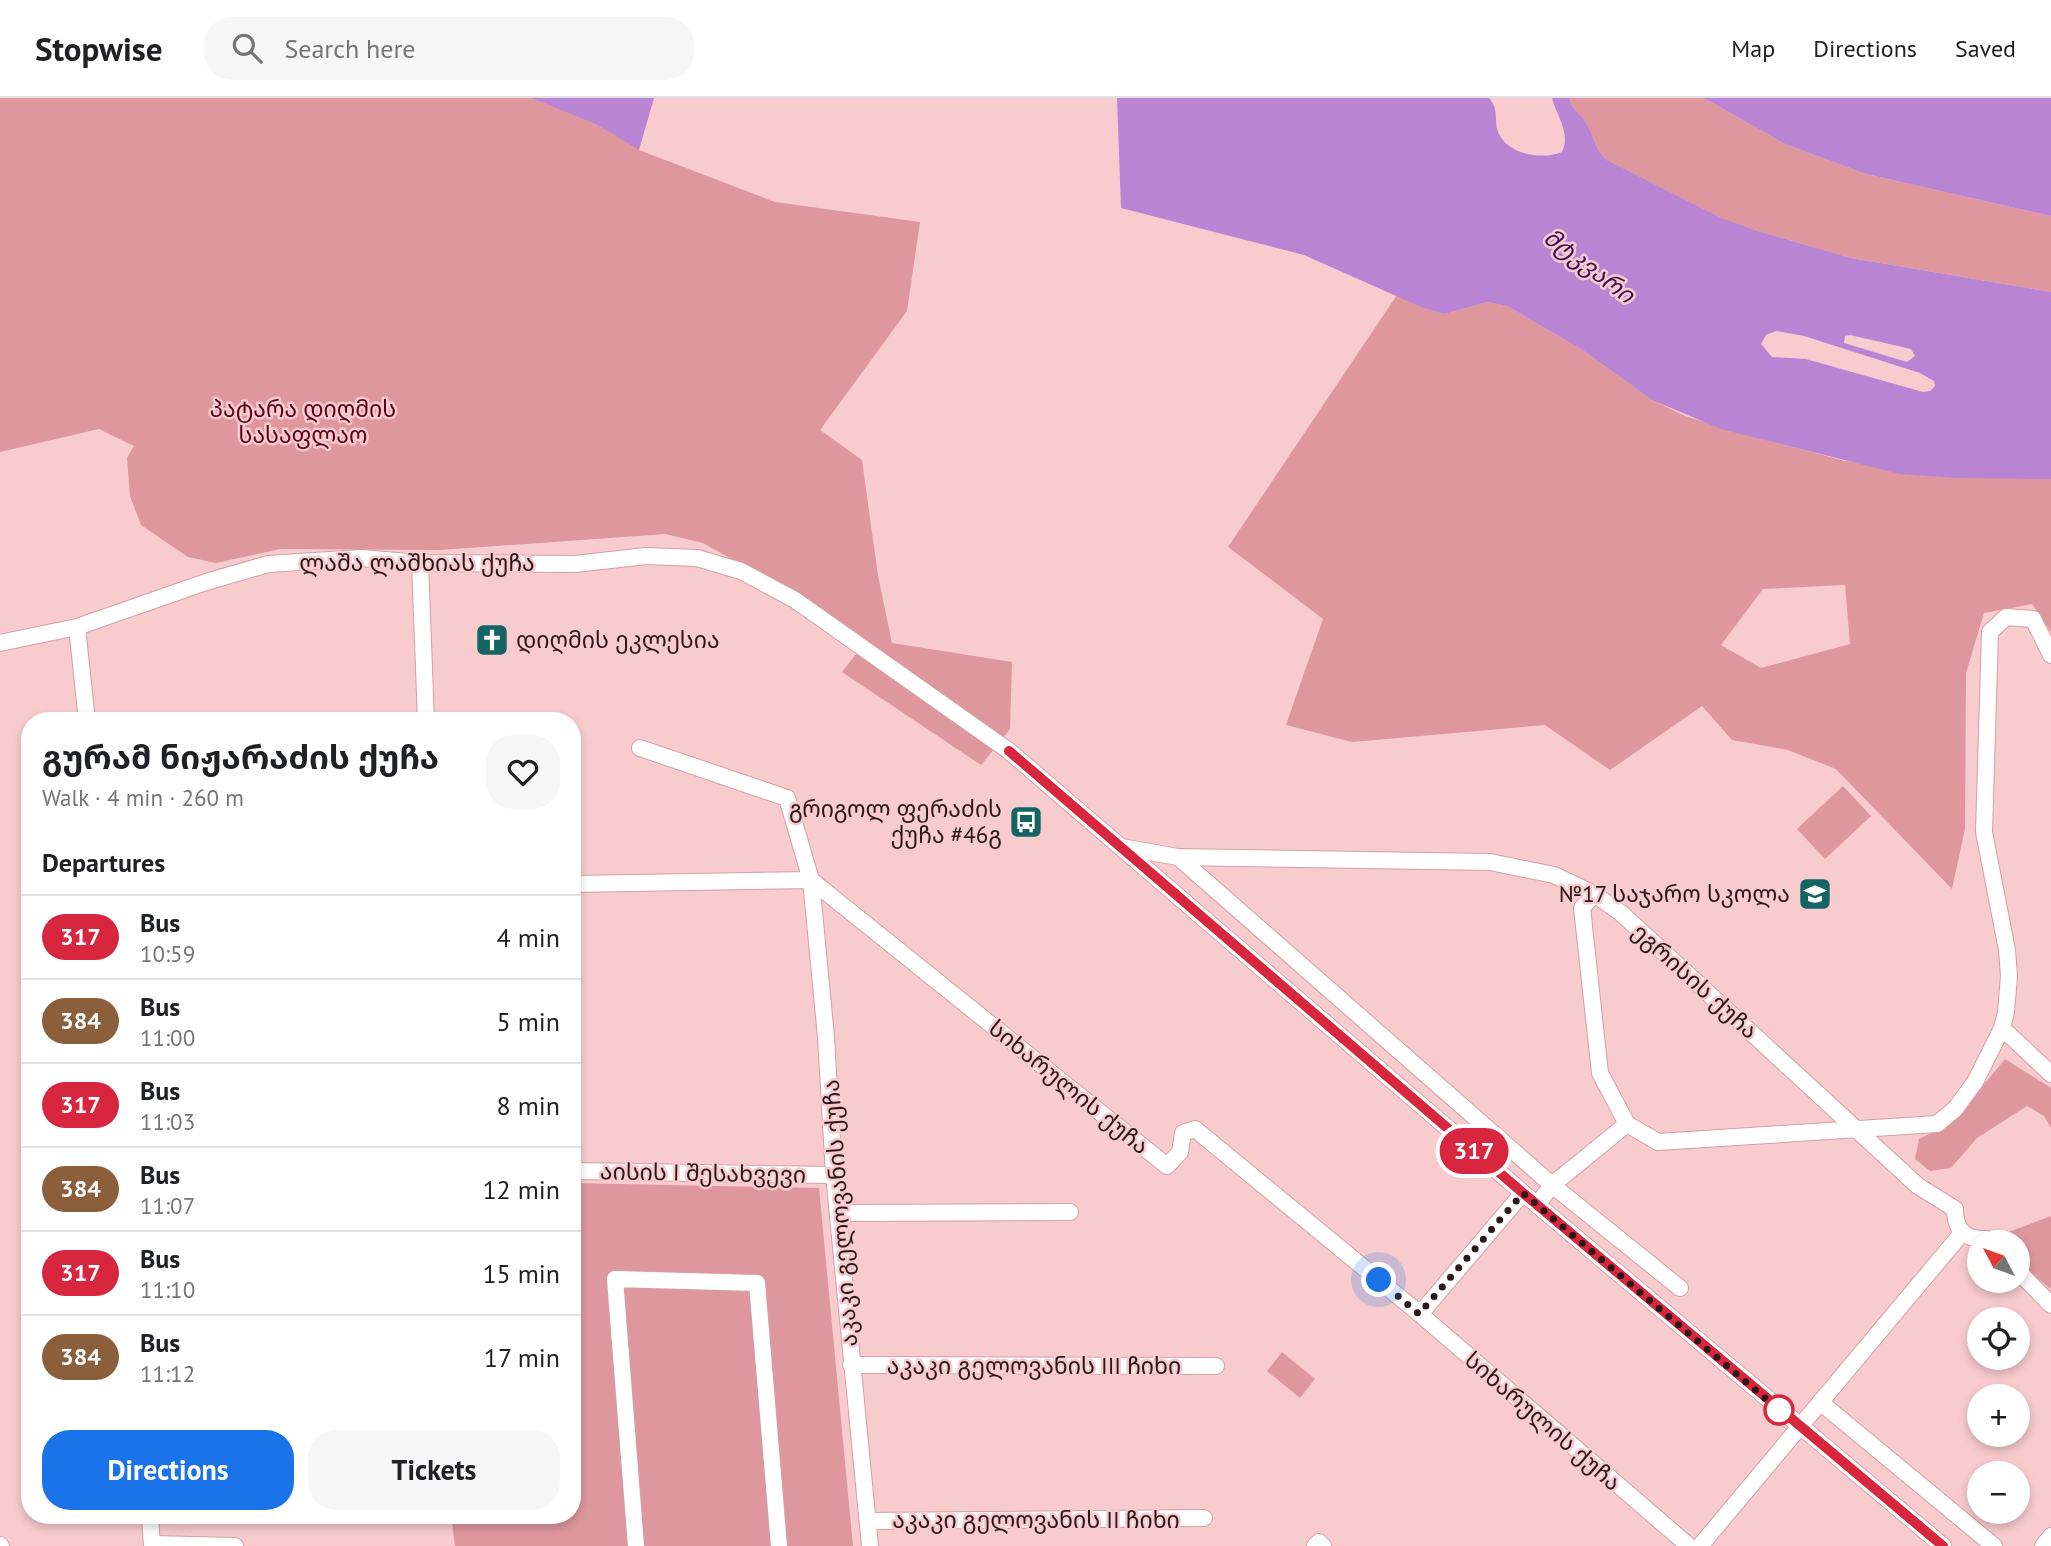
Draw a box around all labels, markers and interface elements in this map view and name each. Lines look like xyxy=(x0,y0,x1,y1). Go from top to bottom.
search box xyxy=(204,17,694,80)
text: Stopwise xyxy=(35,27,162,70)
icon: search xyxy=(228,29,266,67)
text: Search here xyxy=(284,32,416,65)
text: Map xyxy=(1731,33,1775,64)
text: Directions xyxy=(1813,33,1917,64)
text: Saved xyxy=(1955,33,2016,64)
water label: მტკვარი xyxy=(1538,221,1642,311)
park label: პატარა დიღმის სასაფლაო xyxy=(210,394,396,449)
street label: ლაშა ლაშხიას ქუჩა xyxy=(299,548,535,577)
church icon: დიღმის ეკლესია xyxy=(473,621,511,659)
place label: დიღმის ეკლესია xyxy=(516,625,720,654)
text: გურამ ნიჟარაძის ქუჩა xyxy=(42,735,439,778)
button: heart xyxy=(486,735,560,809)
text: Walk · 4 min · 260 m xyxy=(42,783,244,812)
place label: გრიგოლ ფერაძის ქუჩა #46გ xyxy=(789,794,1002,849)
bus stop icon: გრიგოლ ფერაძის ქუჩა #46გ xyxy=(1007,803,1045,841)
text: Departures xyxy=(42,846,165,879)
school or university icon: №17 საჯარო სკოლა xyxy=(1796,875,1834,913)
place label: №17 საჯარო სკოლა xyxy=(1559,879,1790,908)
text: Bus xyxy=(140,906,180,939)
street label: ეგრისის ქუჩა xyxy=(1626,917,1764,1045)
text: 317 xyxy=(60,921,101,952)
text: 4 min xyxy=(497,921,560,954)
text: 10:59 xyxy=(140,939,195,968)
text: Bus xyxy=(140,990,180,1023)
text: 384 xyxy=(60,1005,101,1036)
text: 5 min xyxy=(497,1005,560,1038)
street label: სიხარულის ქუჩა xyxy=(983,1013,1155,1160)
text: 11:00 xyxy=(140,1023,195,1052)
text: Bus xyxy=(140,1074,180,1107)
street label: აკაკი გელოვანის ქუჩა xyxy=(816,1078,863,1348)
text: 317 xyxy=(60,1089,101,1120)
text: 8 min xyxy=(497,1089,560,1122)
text: 11:03 xyxy=(140,1107,195,1136)
line badge: 317 xyxy=(1434,1128,1514,1174)
text: 317 xyxy=(1454,1135,1494,1166)
street label: აისის I შესახვევი xyxy=(600,1156,806,1189)
text: Bus xyxy=(140,1158,180,1191)
text: 384 xyxy=(60,1173,101,1204)
text: 12 min xyxy=(482,1173,560,1206)
text: 11:07 xyxy=(140,1191,195,1220)
north arrow xyxy=(1967,1230,2030,1293)
map controls xyxy=(1967,1230,2030,1524)
text: Bus xyxy=(140,1242,180,1275)
text: 317 xyxy=(60,1257,101,1288)
text: 15 min xyxy=(482,1257,560,1290)
your location xyxy=(1361,1262,1396,1297)
text: 11:10 xyxy=(140,1275,195,1304)
button: locate xyxy=(1967,1307,2030,1370)
text: Bus xyxy=(140,1326,180,1359)
text: 384 xyxy=(60,1341,101,1372)
text: 17 min xyxy=(484,1341,560,1374)
street label: სიხარულის ქუჩა xyxy=(1459,1345,1627,1496)
street label: აკაკი გელოვანის III ჩიხი xyxy=(887,1351,1181,1380)
text: 11:12 xyxy=(140,1359,195,1388)
button: + xyxy=(1967,1384,2030,1447)
unlabelled marker xyxy=(1764,1395,1794,1425)
button: Directions xyxy=(42,1430,294,1510)
button: Tickets xyxy=(308,1430,560,1510)
button: − xyxy=(1967,1461,2030,1524)
street label: აკაკი გელოვანის II ჩიხი xyxy=(892,1505,1180,1534)

